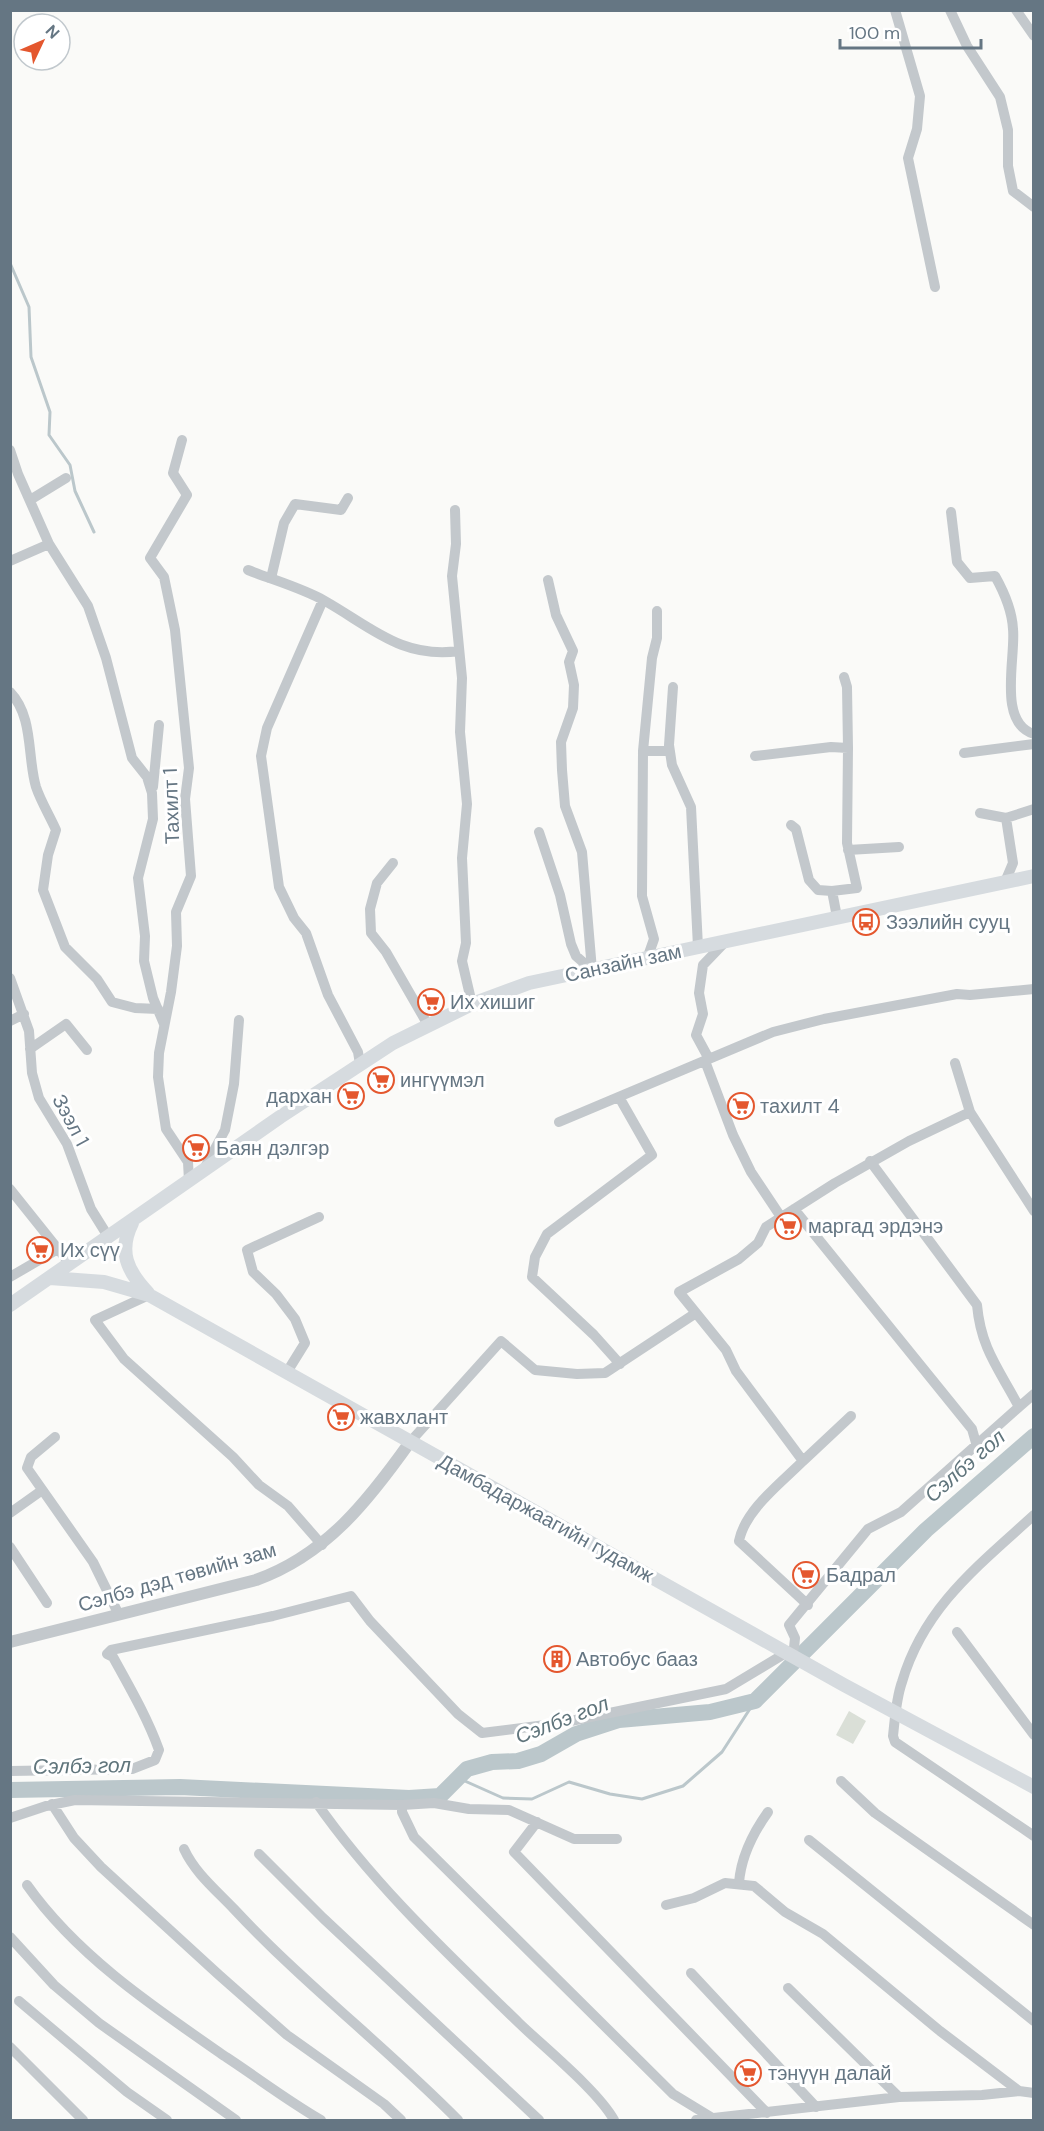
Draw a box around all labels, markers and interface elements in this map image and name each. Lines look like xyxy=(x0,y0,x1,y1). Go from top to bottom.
north arrow xyxy=(12,12,72,72)
scale bar xyxy=(840,12,981,50)
text: N xyxy=(41,20,64,43)
text: 100 m xyxy=(849,21,900,45)
street label: Тахилт 1 xyxy=(157,768,185,844)
bus stop icon: Зээлийн сууц xyxy=(851,907,881,937)
place label: Зээлийн сууц xyxy=(886,909,1010,935)
street label: Санзайн зам xyxy=(562,938,684,988)
supermarket icon: Их хишиг xyxy=(416,987,446,1017)
place label: Их хишиг xyxy=(450,989,535,1015)
supermarket icon: ингүүмэл xyxy=(366,1065,396,1095)
place label: ингүүмэл xyxy=(400,1067,485,1093)
supermarket icon: дархан xyxy=(336,1081,366,1111)
place label: дархан xyxy=(266,1083,332,1109)
street label: Зээл 1 xyxy=(47,1089,95,1151)
supermarket icon: тахилт 4 xyxy=(726,1091,756,1121)
place label: тахилт 4 xyxy=(760,1093,840,1119)
supermarket icon: Баян дэлгэр xyxy=(181,1133,211,1163)
place label: Баян дэлгэр xyxy=(216,1135,329,1161)
supermarket icon: маргад эрдэнэ xyxy=(773,1211,803,1241)
place label: маргад эрдэнэ xyxy=(808,1213,943,1239)
supermarket icon: Их сүү xyxy=(25,1235,55,1265)
place label: Их сүү xyxy=(60,1237,120,1263)
supermarket icon: жавхлант xyxy=(326,1402,356,1432)
place label: жавхлант xyxy=(360,1404,448,1430)
water label: Сэлбэ гол xyxy=(919,1423,1011,1509)
street label: Дамбадаржаагийн гудамж xyxy=(434,1448,659,1588)
street label: Сэлбэ дэд төвийн зам xyxy=(75,1536,279,1618)
supermarket icon: Бадрал xyxy=(791,1560,821,1590)
place label: Бадрал xyxy=(826,1562,896,1588)
building icon: Автобус бааз xyxy=(542,1644,572,1674)
place label: Автобус бааз xyxy=(576,1646,698,1672)
water label: Сэлбэ гол xyxy=(511,1689,613,1751)
water label: Сэлбэ гол xyxy=(33,1751,131,1781)
supermarket icon: тэнүүн далай xyxy=(733,2058,763,2088)
place label: тэнүүн далай xyxy=(768,2060,892,2086)

